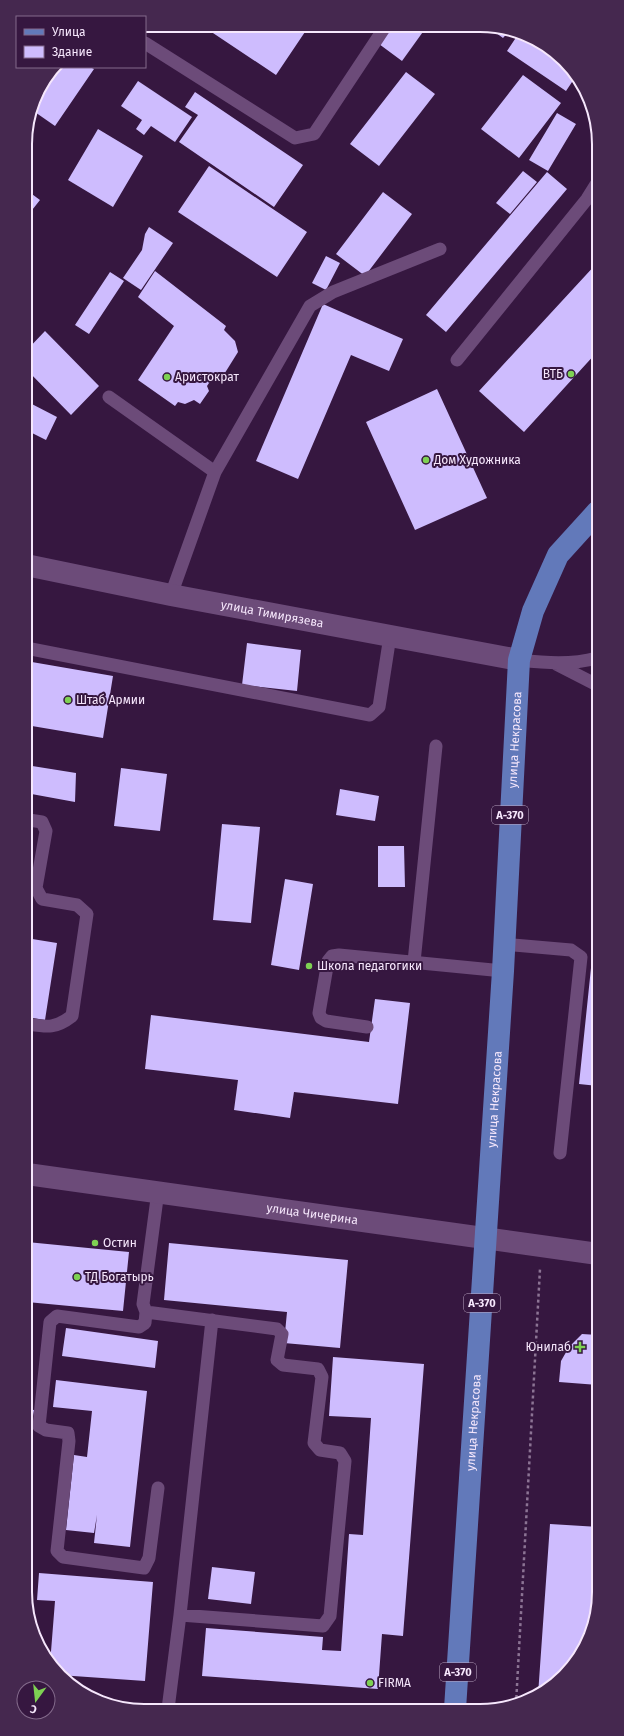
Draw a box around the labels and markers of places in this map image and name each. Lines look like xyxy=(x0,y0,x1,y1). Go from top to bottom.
place label: ВТБ xyxy=(543,367,563,381)
marker: ВТБ xyxy=(566,369,576,379)
place label: Аристократ xyxy=(175,370,240,384)
marker: Аристократ xyxy=(162,372,172,382)
place label: Дом Художника xyxy=(433,453,521,467)
marker: Дом Художника xyxy=(421,455,431,465)
place label: Штаб Армии xyxy=(76,693,145,707)
marker: Штаб Армии xyxy=(63,695,73,705)
place label: Школа педагогики xyxy=(317,959,422,973)
marker: Школа педагогики xyxy=(304,961,314,971)
place label: Остин xyxy=(103,1236,137,1250)
marker: Остин xyxy=(90,1238,100,1248)
place label: ТД Богатырь xyxy=(85,1270,154,1284)
marker: ТД Богатырь xyxy=(72,1272,82,1282)
place label: Юнилаб xyxy=(526,1340,571,1354)
marker: Юнилаб xyxy=(574,1341,586,1353)
place label: FIRMA xyxy=(378,1676,411,1690)
marker: FIRMA xyxy=(365,1678,375,1688)

